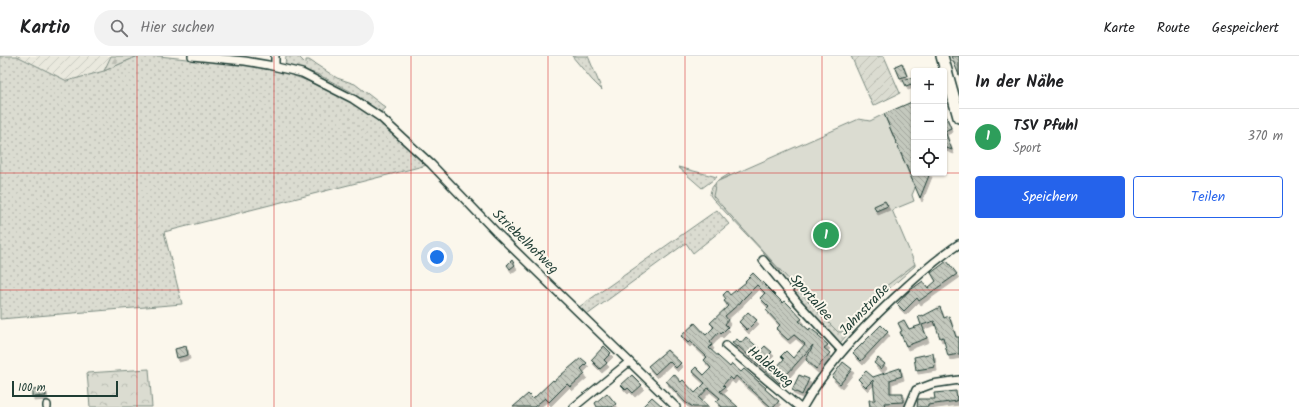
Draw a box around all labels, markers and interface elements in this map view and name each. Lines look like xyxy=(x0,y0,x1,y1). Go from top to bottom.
search box xyxy=(94,10,374,46)
text: Kartio xyxy=(20,13,70,43)
text: Hier suchen xyxy=(140,16,215,40)
icon: search xyxy=(108,17,130,39)
text: Karte xyxy=(1104,17,1135,39)
text: Route xyxy=(1157,17,1190,39)
text: Gespeichert xyxy=(1212,17,1279,39)
map controls xyxy=(911,68,947,176)
button: + xyxy=(911,68,947,104)
text: In der Nähe xyxy=(975,69,1064,96)
button: − xyxy=(911,104,947,140)
text: TSV Pfuhl xyxy=(1013,114,1078,138)
text: 1 xyxy=(986,126,990,147)
text: 370 m xyxy=(1248,126,1283,147)
text: Sport xyxy=(1013,138,1041,159)
button: locate xyxy=(911,140,947,176)
button: Speichern xyxy=(975,176,1125,218)
button: Teilen xyxy=(1133,176,1283,218)
street label: Striebelhofweg xyxy=(487,204,564,279)
pin: 1 xyxy=(813,220,839,250)
your location xyxy=(427,247,447,267)
street label: Sportallee xyxy=(784,269,839,327)
street label: Jahnstraße xyxy=(834,278,896,341)
street label: Haldeweg xyxy=(742,341,799,393)
scale bar xyxy=(12,379,118,398)
text: 100 m xyxy=(18,379,46,397)

